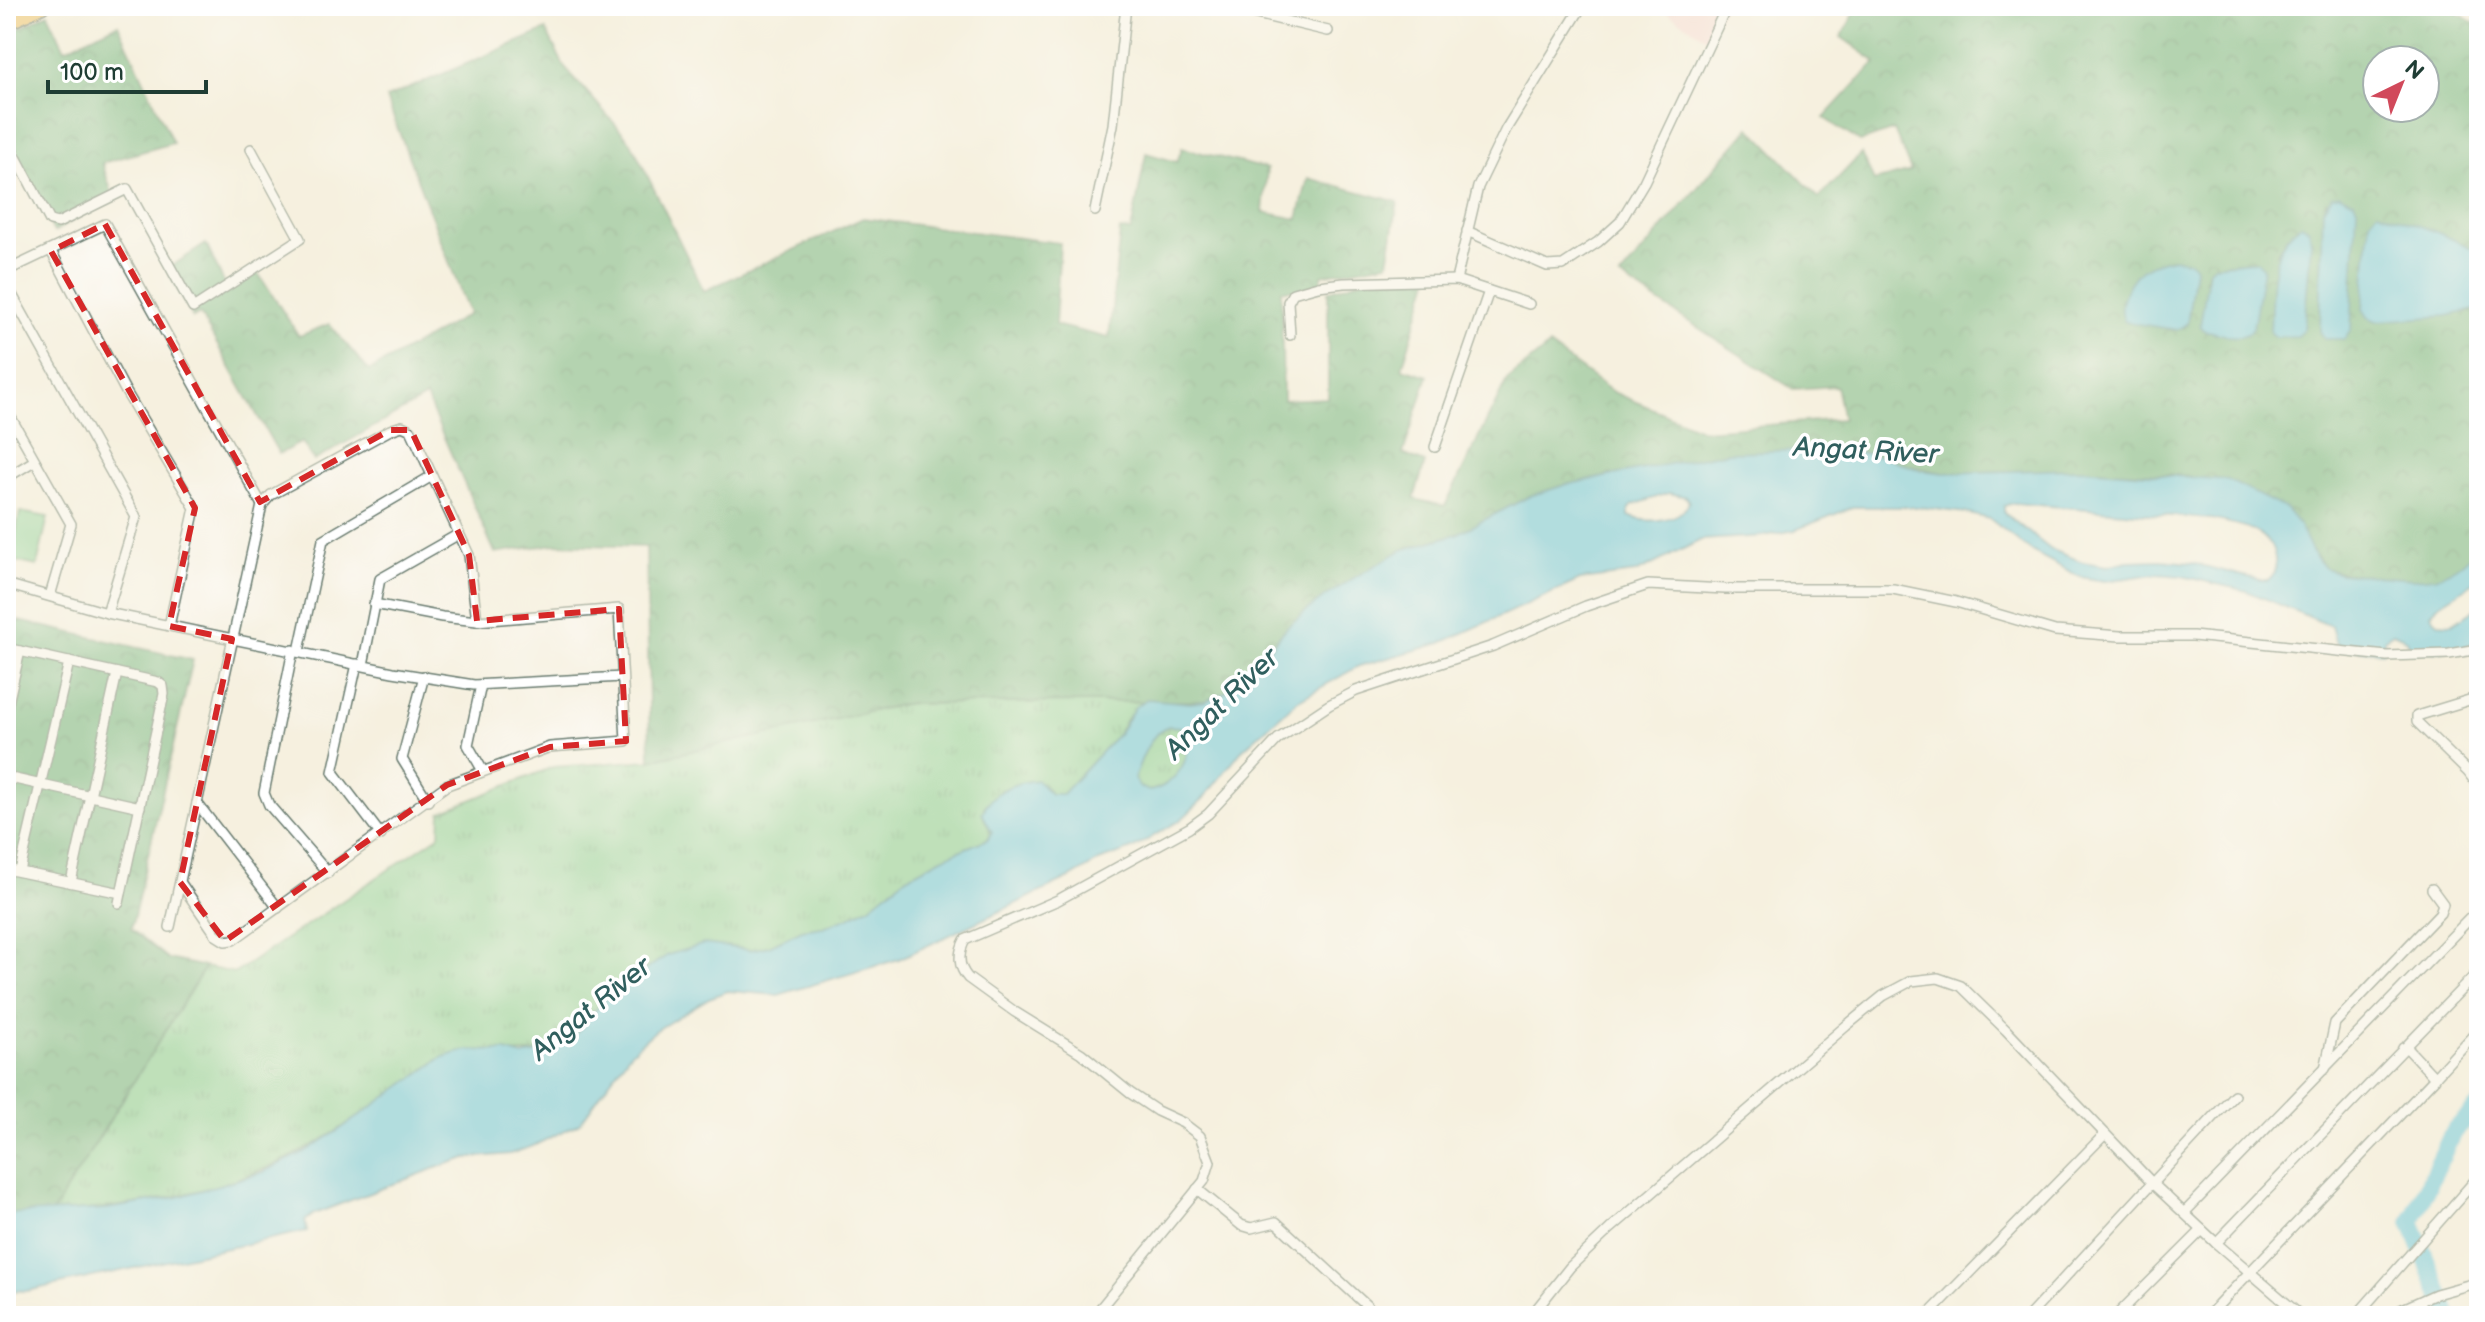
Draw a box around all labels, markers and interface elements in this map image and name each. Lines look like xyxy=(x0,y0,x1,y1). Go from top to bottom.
scale bar xyxy=(48,44,206,94)
north arrow xyxy=(2361,44,2441,124)
text: N xyxy=(2398,55,2429,86)
text: 100 m xyxy=(60,58,124,87)
water label: Angat River xyxy=(1791,431,1941,471)
water label: Angat River xyxy=(1157,640,1287,768)
water label: Angat River xyxy=(523,949,659,1069)

